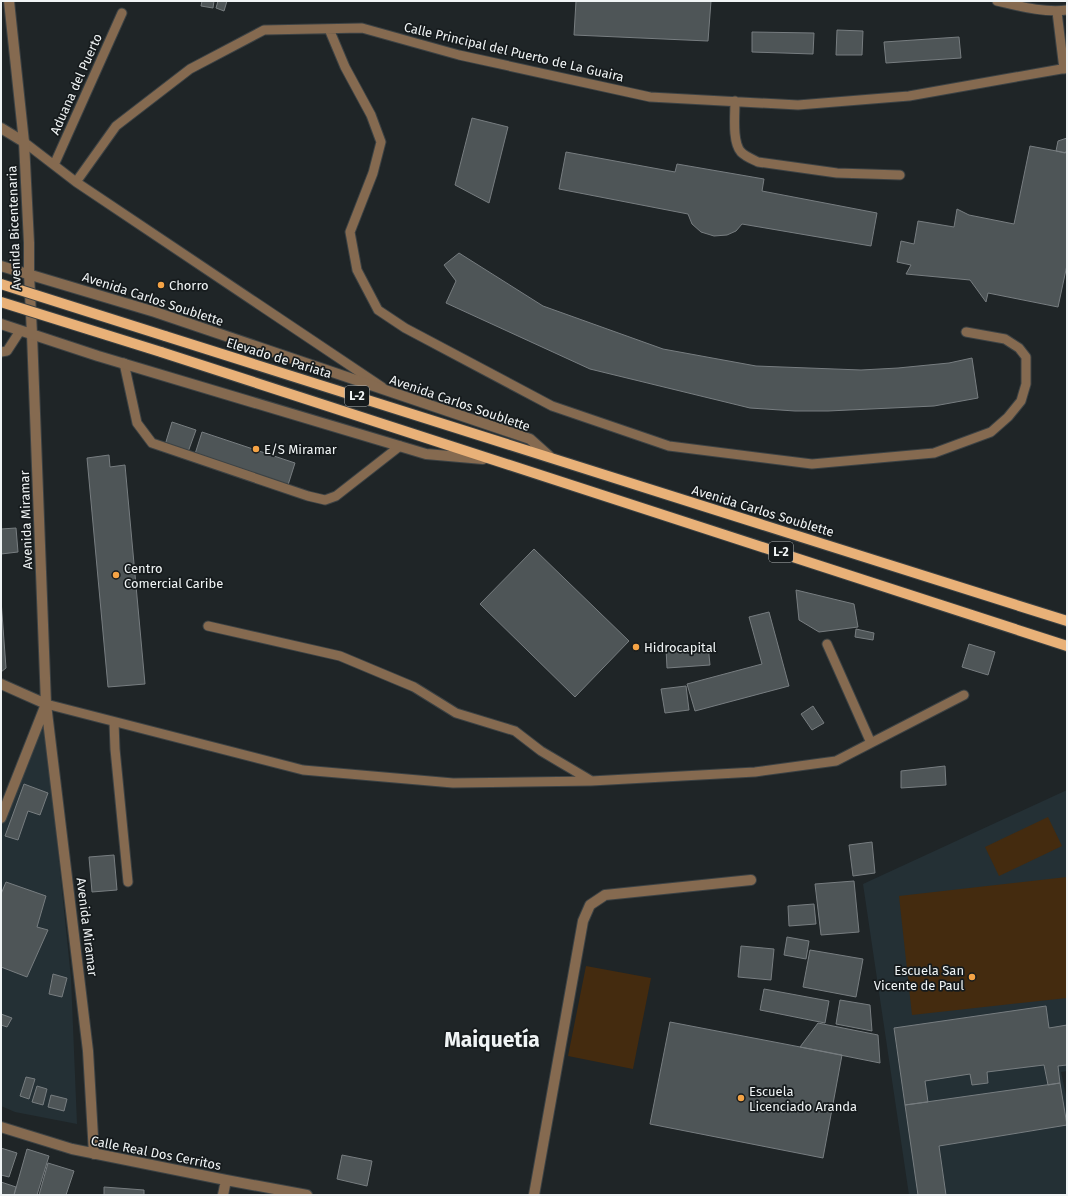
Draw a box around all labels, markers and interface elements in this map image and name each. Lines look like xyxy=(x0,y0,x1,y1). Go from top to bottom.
street label: Calle Principal del Puerto de La Guaira xyxy=(403,19,625,85)
street label: Aduana del Puerto xyxy=(47,31,105,137)
street label: Avenida Bicentenaria xyxy=(4,165,24,291)
street label: Avenida Carlos Soublette xyxy=(80,269,226,329)
place label: Chorro xyxy=(169,278,209,293)
marker: Chorro xyxy=(156,280,166,290)
street label: Elevado de Pariata xyxy=(225,335,333,381)
street label: Avenida Carlos Soublette xyxy=(388,372,532,434)
road number: L-2 xyxy=(345,386,369,406)
place label: E/S Miramar xyxy=(264,442,337,457)
marker: E/S Miramar xyxy=(251,444,261,454)
street label: Avenida Miramar xyxy=(17,470,35,570)
street label: Avenida Carlos Soublette xyxy=(690,482,836,540)
road number: L-2 xyxy=(769,542,793,562)
place label: Centro Comercial Caribe xyxy=(124,561,223,591)
marker: Centro Comercial Caribe xyxy=(111,570,121,580)
place label: Hidrocapital xyxy=(644,640,717,655)
marker: Hidrocapital xyxy=(631,642,641,652)
street label: Avenida Miramar xyxy=(74,877,100,977)
place label: Escuela San Vicente de Paul xyxy=(874,963,964,993)
marker: Escuela San Vicente de Paul xyxy=(967,972,977,982)
district label: Maiquetía xyxy=(444,1027,540,1053)
place label: Escuela Licenciado Aranda xyxy=(749,1084,857,1114)
marker: Escuela Licenciado Aranda xyxy=(736,1093,746,1103)
street label: Calle Real Dos Cerritos xyxy=(90,1133,222,1173)

